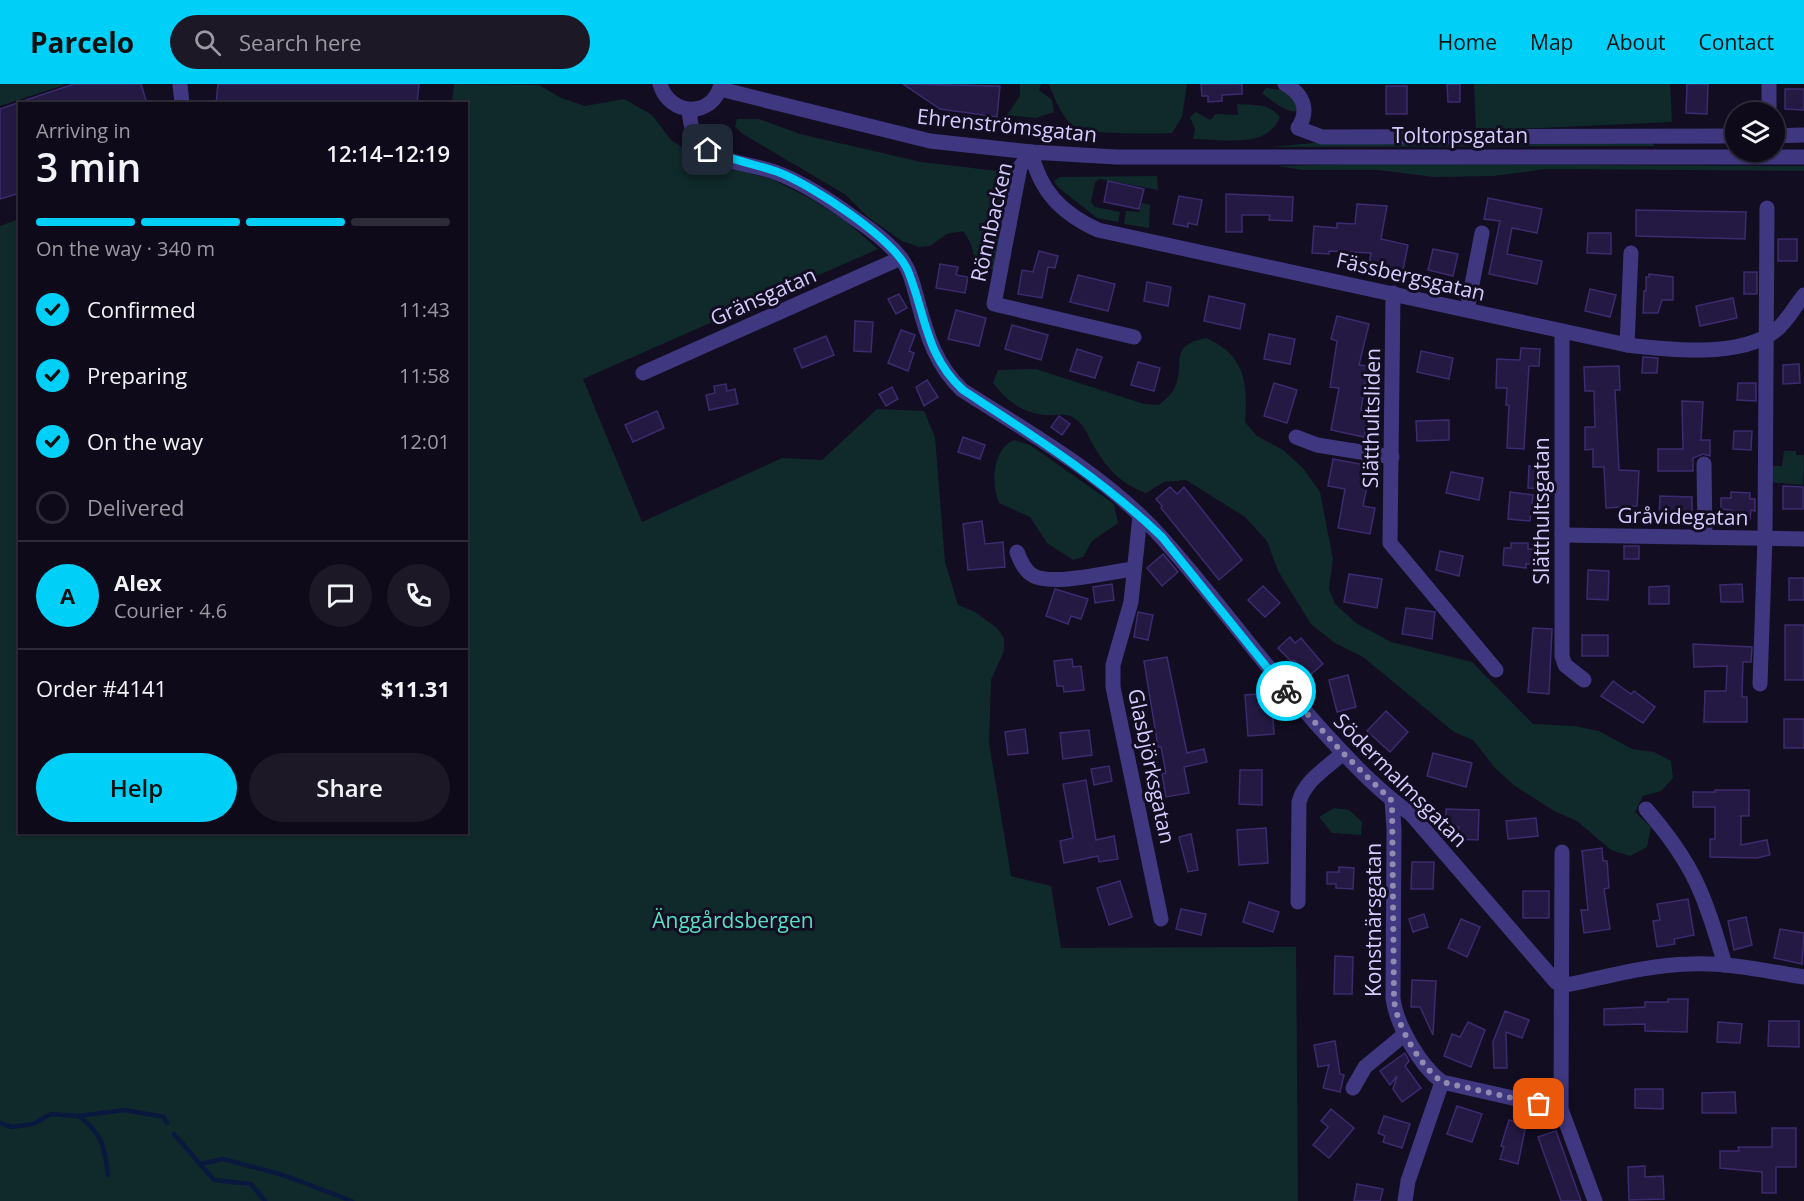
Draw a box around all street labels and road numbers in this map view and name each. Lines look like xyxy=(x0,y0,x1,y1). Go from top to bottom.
street label: Ehrenströmsgatan xyxy=(915,102,1099,148)
street label: Toltorpsgatan xyxy=(1392,121,1528,149)
street label: Rönnbacken xyxy=(964,160,1018,284)
street label: Fässbergsgatan xyxy=(1334,245,1488,307)
street label: Gränsgatan xyxy=(705,260,821,332)
street label: Slätthultsliden xyxy=(1356,348,1386,488)
street label: Slätthultsgatan xyxy=(1527,437,1555,585)
street label: Gråvidegatan xyxy=(1617,501,1749,531)
street label: Glasbjörksgatan xyxy=(1122,686,1182,846)
street label: Södermalmsgatan xyxy=(1328,707,1474,853)
street label: Konstnärsgatan xyxy=(1359,843,1387,997)

